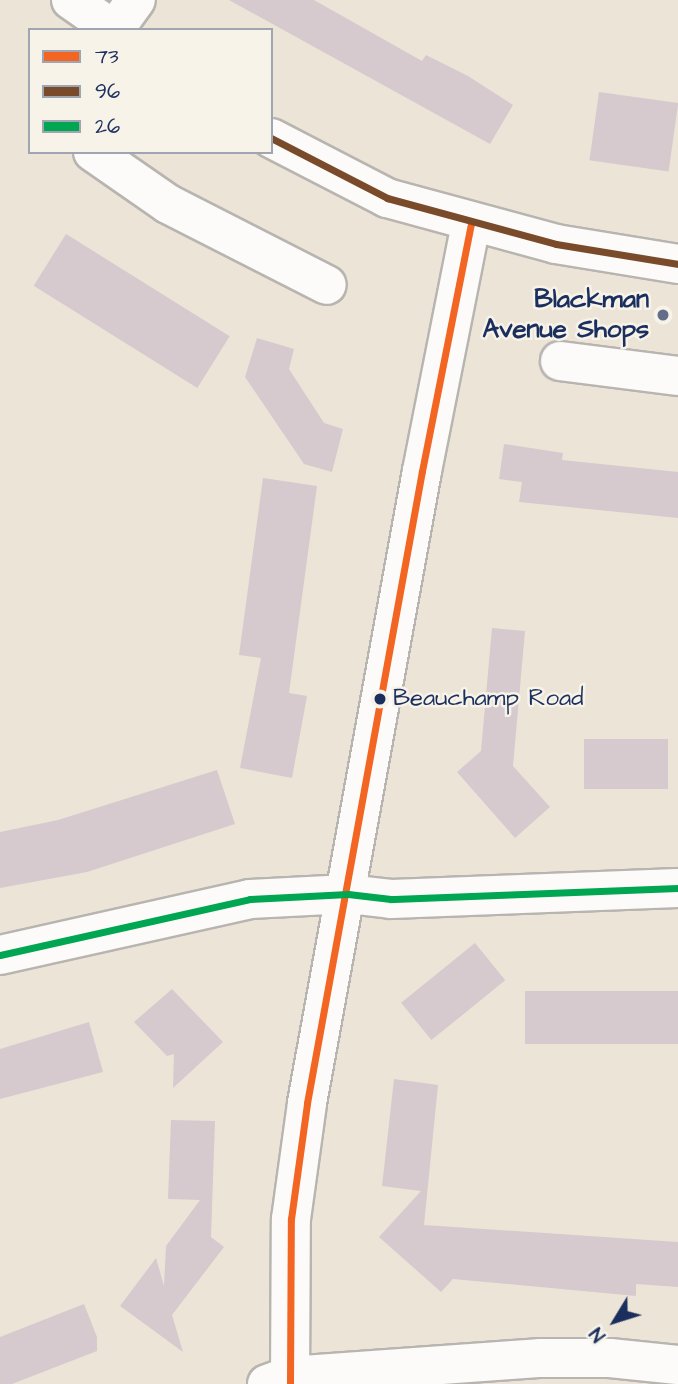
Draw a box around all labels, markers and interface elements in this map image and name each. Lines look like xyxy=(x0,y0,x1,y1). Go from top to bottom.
legend xyxy=(28,28,273,154)
text: 73 xyxy=(95,42,119,71)
text: 96 xyxy=(95,77,120,106)
text: 26 xyxy=(95,112,120,141)
place label: Blackman Avenue Shops xyxy=(482,284,649,346)
marker: Blackman Avenue Shops xyxy=(655,307,671,323)
place label: Beauchamp Road xyxy=(393,685,584,713)
marker: Beauchamp Road xyxy=(373,692,387,706)
north arrow xyxy=(580,1286,650,1356)
text: N xyxy=(584,1321,612,1347)

